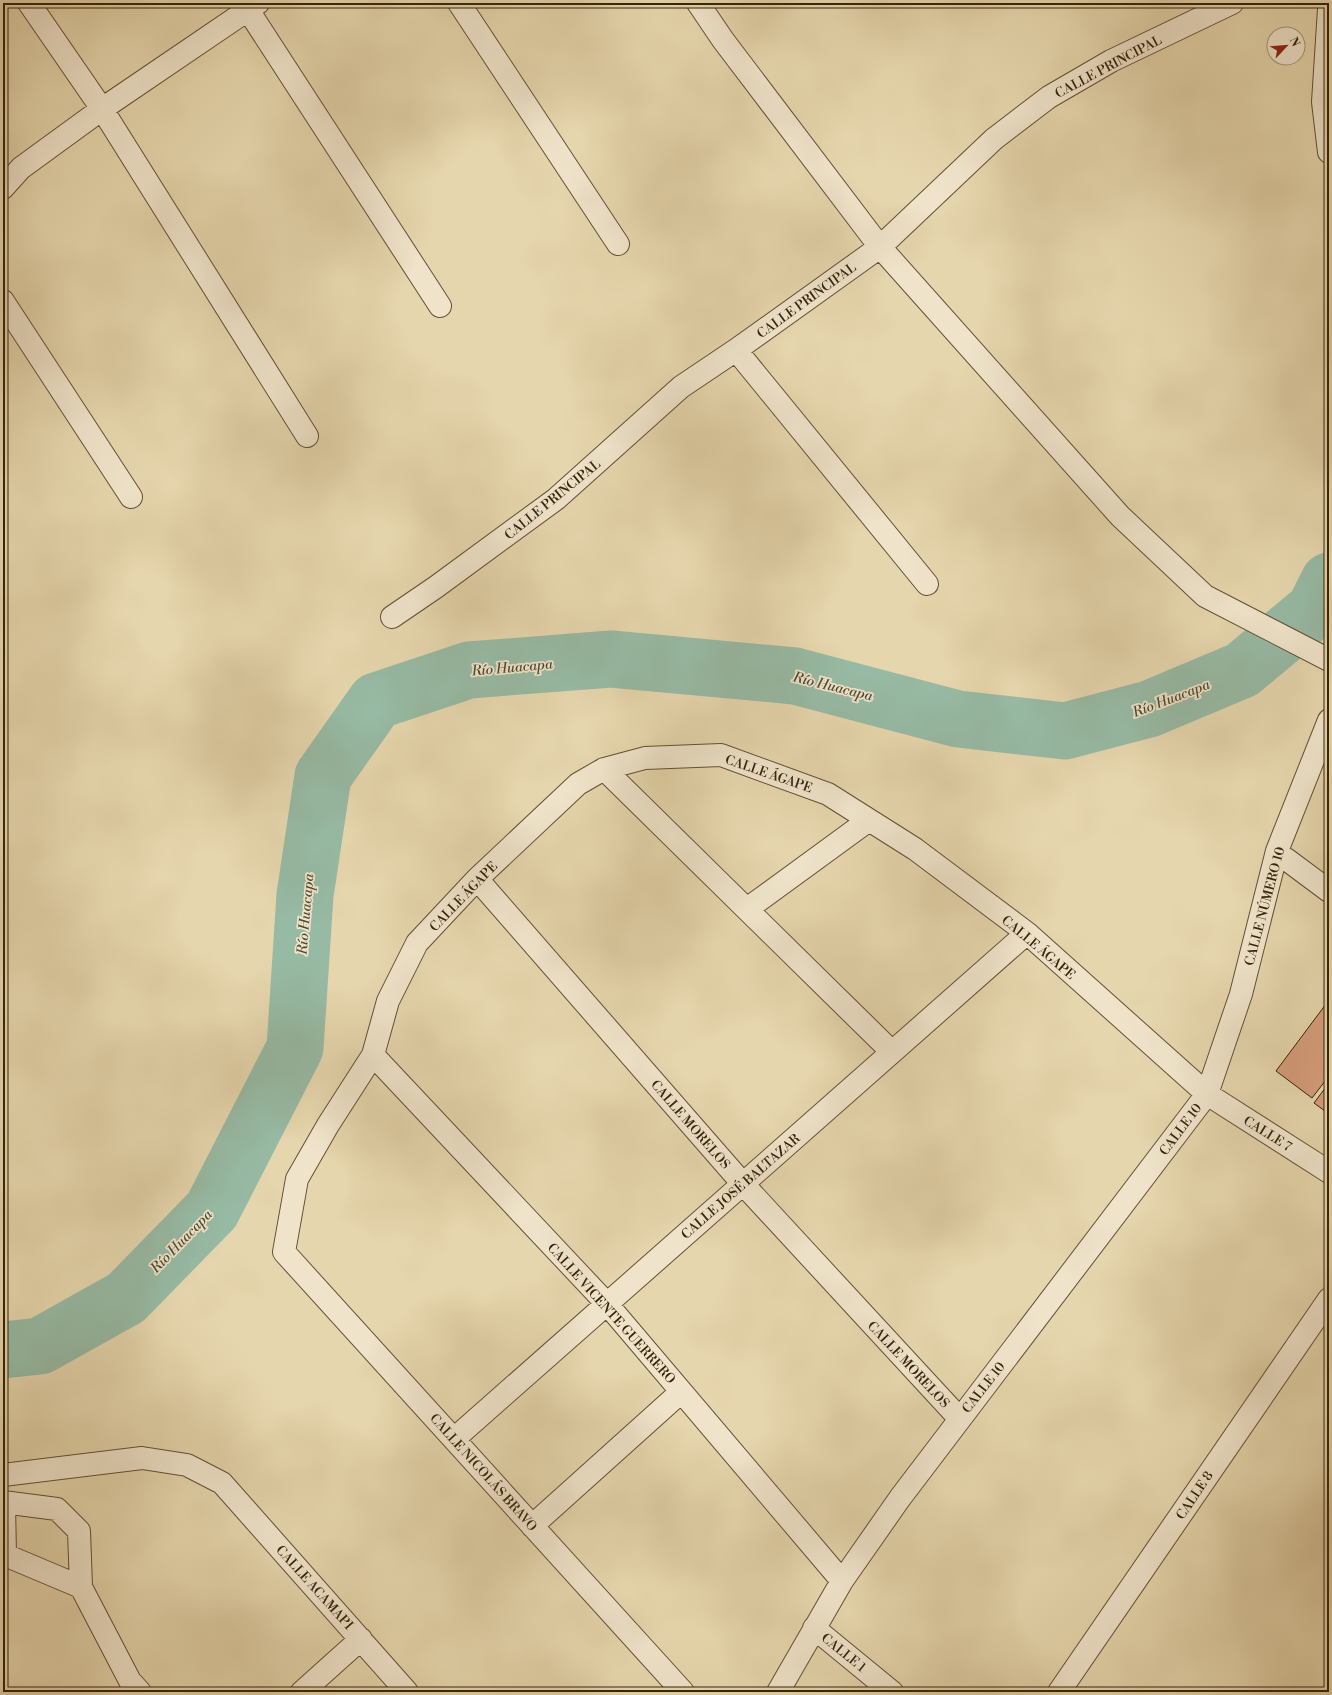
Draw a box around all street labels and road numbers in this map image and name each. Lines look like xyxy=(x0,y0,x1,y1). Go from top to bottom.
street label: CALLE PRINCIPAL xyxy=(1052,32,1165,102)
street label: CALLE PRINCIPAL xyxy=(754,259,860,342)
street label: CALLE PRINCIPAL xyxy=(502,456,604,543)
street label: CALLE ÁGAPE xyxy=(723,751,815,796)
street label: CALLE NÚMERO 10 xyxy=(1240,844,1289,967)
street label: CALLE ÁGAPE xyxy=(426,858,501,935)
street label: CALLE ÁGAPE xyxy=(998,912,1079,983)
street label: CALLE MORELOS xyxy=(647,1077,733,1172)
street label: CALLE 10 xyxy=(1156,1100,1206,1159)
street label: CALLE 7 xyxy=(1240,1113,1295,1155)
street label: CALLE JOSÉ BALTAZAR xyxy=(677,1129,804,1243)
street label: CALLE VICENTE GUERRERO xyxy=(544,1240,679,1387)
street label: CALLE MORELOS xyxy=(864,1318,953,1411)
street label: CALLE 10 xyxy=(959,1358,1009,1417)
street label: CALLE NICOLÁS BRAVO xyxy=(426,1410,541,1535)
street label: CALLE 8 xyxy=(1173,1468,1217,1523)
street label: CALLE ACAMAPI xyxy=(272,1542,356,1633)
street label: CALLE 1 xyxy=(818,1630,869,1676)

